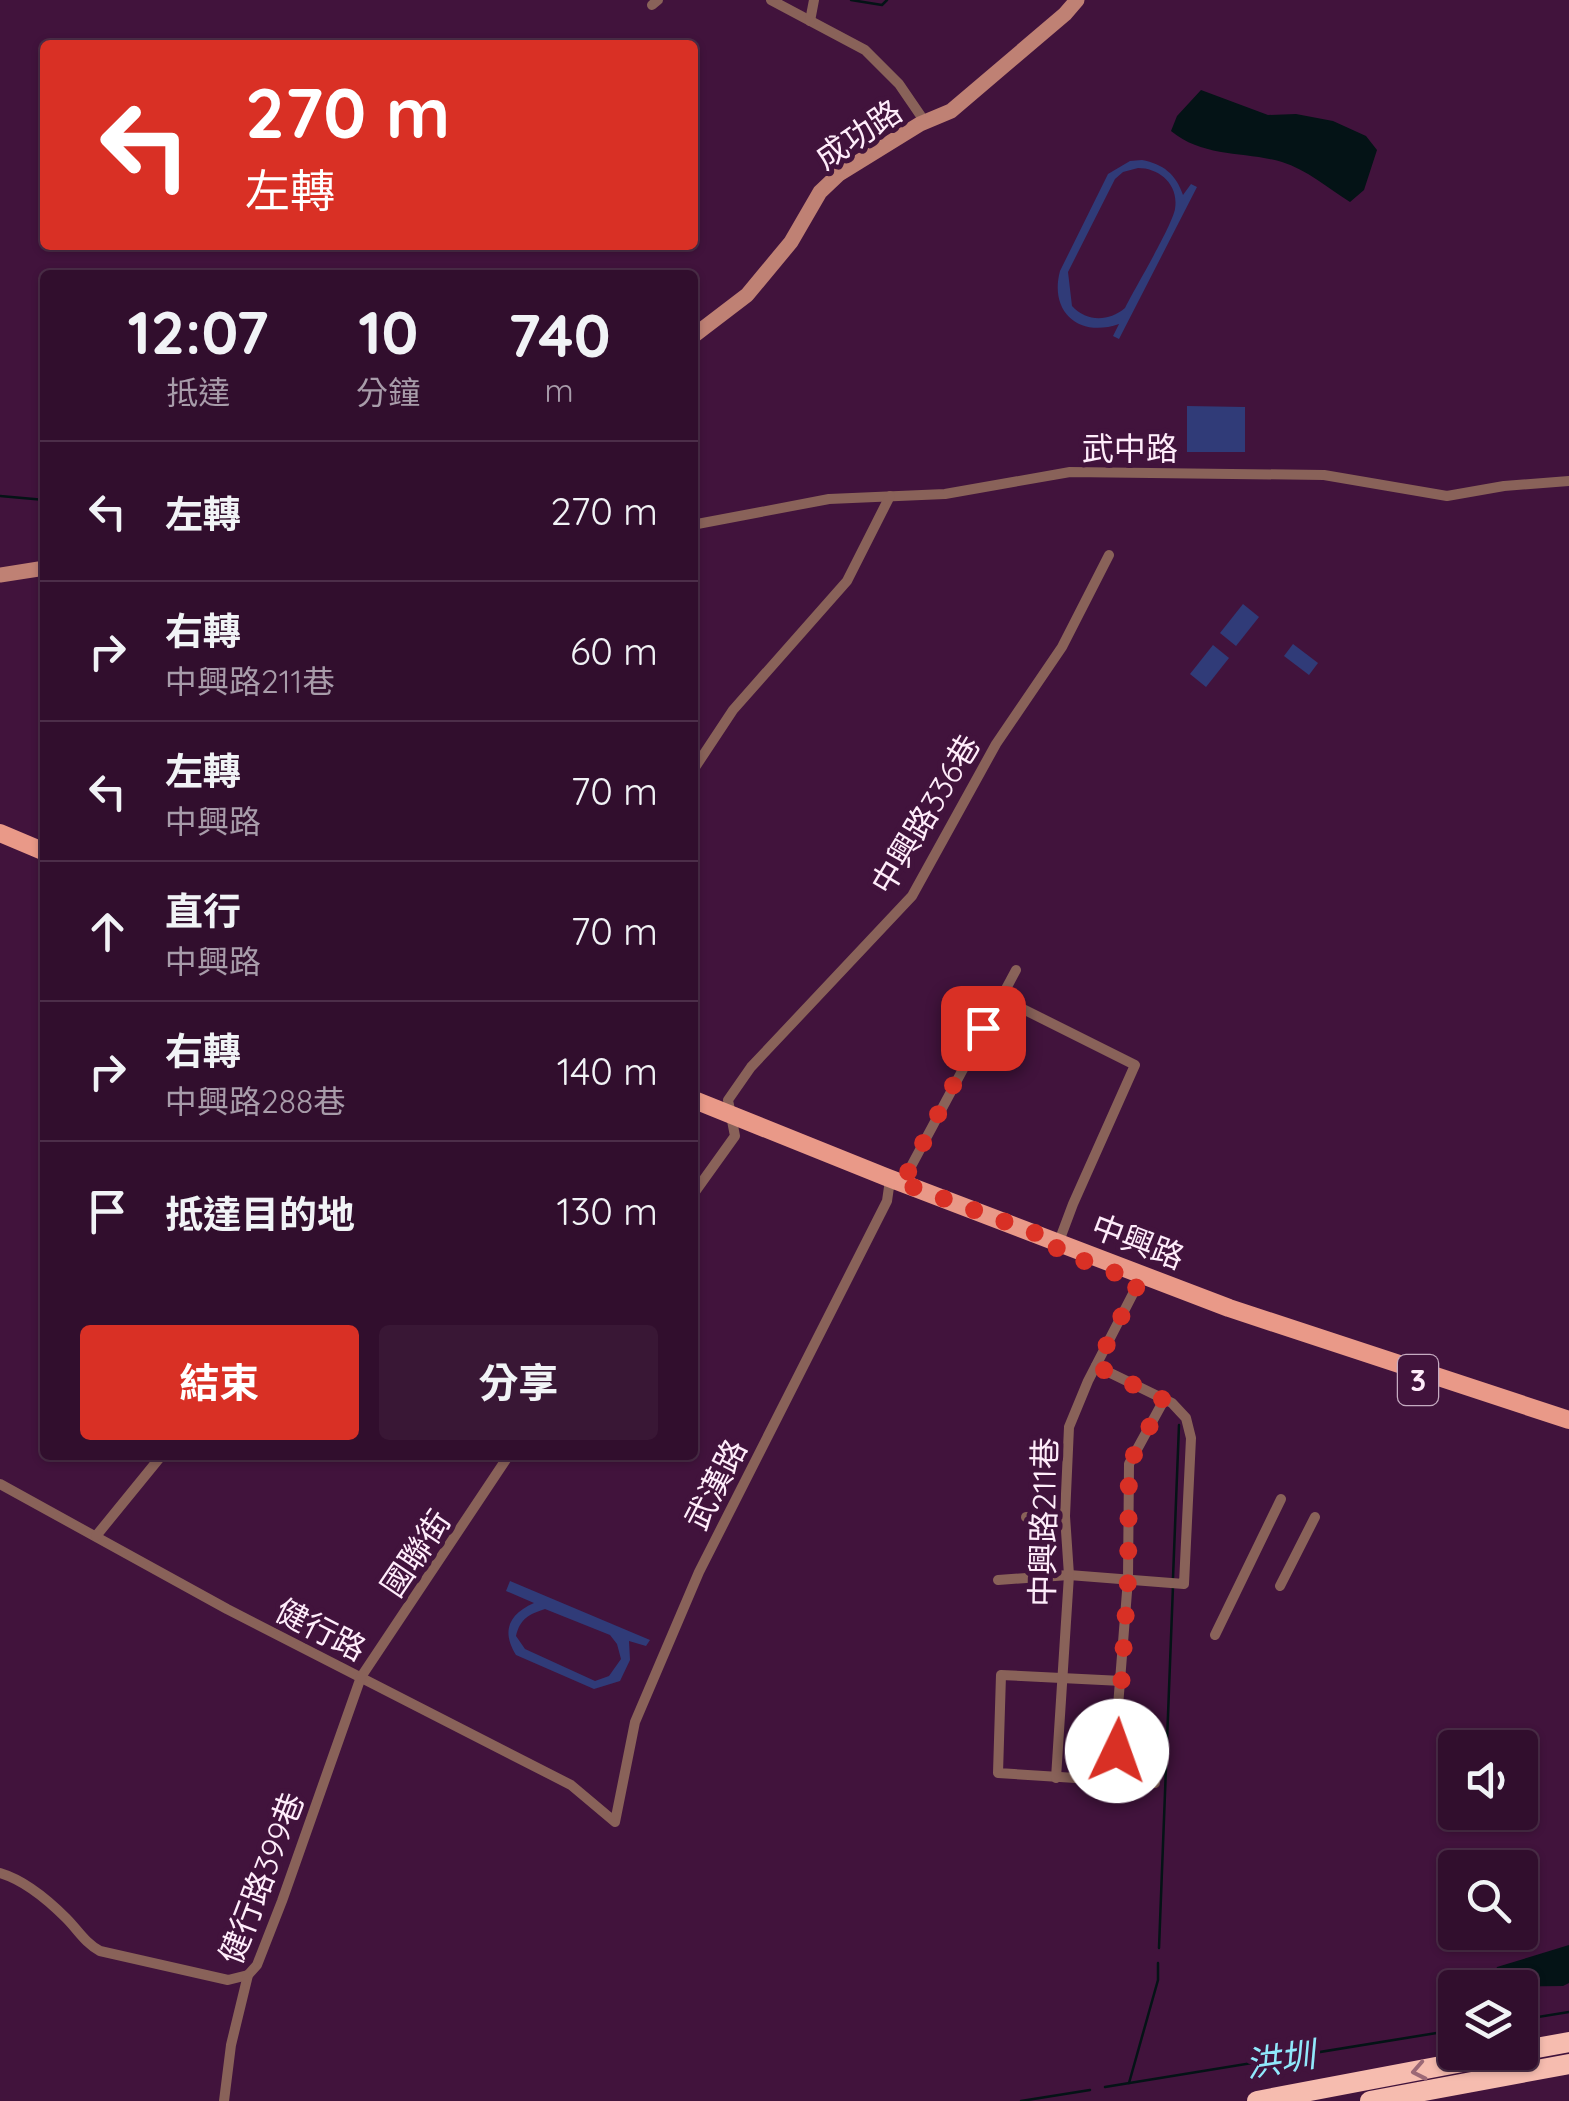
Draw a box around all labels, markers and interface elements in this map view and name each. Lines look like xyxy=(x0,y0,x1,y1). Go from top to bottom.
text: 270 m xyxy=(245,68,450,156)
icon: left xyxy=(80,80,210,210)
street label: 成功路 xyxy=(807,91,909,177)
text: 左轉 xyxy=(245,162,335,218)
text: 12:07 xyxy=(128,294,269,369)
text: 10 xyxy=(358,294,418,369)
text: 740 xyxy=(508,297,610,372)
text: m xyxy=(545,370,574,410)
text: 抵達 xyxy=(166,372,230,412)
text: 分鐘 xyxy=(356,372,420,412)
street label: 武中路 xyxy=(1082,428,1178,468)
icon: left xyxy=(80,484,135,539)
text: 270 m xyxy=(551,487,658,535)
text: 左轉 xyxy=(165,490,241,538)
text: 右轉 xyxy=(165,607,241,655)
icon: right xyxy=(80,624,135,679)
text: 60 m xyxy=(570,627,658,675)
text: 中興路211巷 xyxy=(165,661,334,701)
street label: 中興路336巷 xyxy=(862,727,988,901)
text: 左轉 xyxy=(165,747,241,795)
icon: left xyxy=(80,764,135,819)
text: 70 m xyxy=(571,767,658,815)
text: 中興路 xyxy=(165,801,261,841)
text: 直行 xyxy=(165,887,241,935)
icon: ahead xyxy=(80,904,135,959)
text: 70 m xyxy=(571,907,658,955)
text: 中興路 xyxy=(165,941,261,981)
pin xyxy=(941,986,1026,1071)
icon: arrive xyxy=(956,1001,1011,1056)
text: 右轉 xyxy=(165,1027,241,1075)
icon: right xyxy=(80,1044,135,1099)
text: 140 m xyxy=(557,1047,658,1095)
text: 中興路288巷 xyxy=(165,1081,345,1121)
icon: arrive xyxy=(80,1184,135,1239)
text: 130 m xyxy=(556,1187,658,1235)
text: 抵達目的地 xyxy=(165,1190,355,1238)
street label: 中興路 xyxy=(1086,1205,1190,1277)
button: 結束 xyxy=(80,1325,359,1440)
button: 分享 xyxy=(379,1325,658,1440)
road number: 3 xyxy=(1398,1355,1438,1405)
street label: 武漢路 xyxy=(675,1432,755,1536)
street label: 中興路211巷 xyxy=(1022,1437,1064,1607)
street label: 國聯街 xyxy=(372,1502,458,1604)
street label: 健行路 xyxy=(269,1589,373,1669)
position arrow xyxy=(1065,1699,1169,1803)
map controls xyxy=(1438,1730,1538,2070)
button: sound xyxy=(1438,1730,1538,1830)
street label: 健行路399巷 xyxy=(210,1787,312,1969)
button: search xyxy=(1438,1850,1538,1950)
button: layers xyxy=(1438,1970,1538,2070)
water label: 洪圳 xyxy=(1242,2031,1323,2086)
one-way arrow xyxy=(1411,2059,1428,2080)

